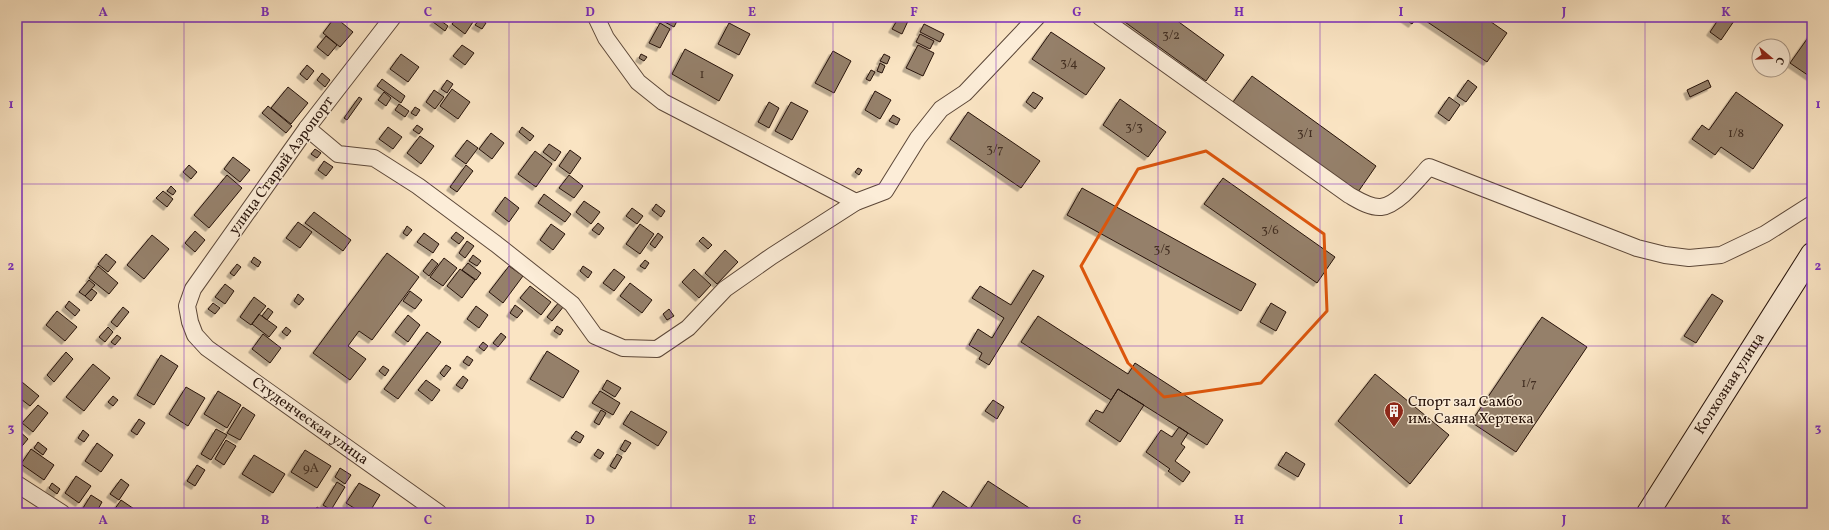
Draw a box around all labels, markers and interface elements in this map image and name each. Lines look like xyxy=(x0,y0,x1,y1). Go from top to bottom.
text: A xyxy=(98,4,108,22)
text: B xyxy=(261,4,270,22)
text: C xyxy=(424,4,432,22)
text: D xyxy=(585,4,595,22)
text: E xyxy=(748,4,756,22)
text: F xyxy=(910,4,918,22)
text: G xyxy=(1072,4,1082,22)
text: H xyxy=(1234,4,1244,22)
text: I xyxy=(1399,4,1404,22)
text: J xyxy=(1561,4,1567,22)
text: K xyxy=(1721,4,1731,22)
house number: 3/2 xyxy=(1162,27,1180,45)
north arrow xyxy=(1751,38,1791,78)
house number: 3/4 xyxy=(1060,55,1078,73)
text: С xyxy=(1771,55,1787,67)
house number: 1 xyxy=(699,66,705,84)
street label: улица Старый Аэропорт xyxy=(225,92,340,240)
text: 1 xyxy=(8,96,14,114)
text: 1 xyxy=(1815,96,1821,114)
house number: 3/3 xyxy=(1125,119,1143,137)
house number: 3/1 xyxy=(1297,125,1313,143)
house number: 1/8 xyxy=(1728,125,1744,143)
house number: 3/7 xyxy=(986,141,1004,159)
house number: 3/6 xyxy=(1261,222,1279,240)
house number: 3/5 xyxy=(1154,241,1170,259)
text: 2 xyxy=(8,258,15,276)
text: 2 xyxy=(1815,258,1822,276)
street label: Колхозная улица xyxy=(1690,329,1770,439)
street label: Студенческая улица xyxy=(247,372,373,470)
house number: 1/7 xyxy=(1521,375,1537,393)
place label: Спорт зал Самбо им. Саяна Хертека xyxy=(1408,392,1534,430)
building icon: Спорт зал Самбо им. Саяна Хертека xyxy=(1383,400,1405,428)
text: 3 xyxy=(8,420,15,438)
text: 3 xyxy=(1815,420,1822,438)
house number: 9А xyxy=(303,460,319,478)
text: A xyxy=(98,512,108,530)
text: B xyxy=(261,512,270,530)
text: C xyxy=(424,512,432,530)
text: D xyxy=(585,512,595,530)
text: E xyxy=(748,512,756,530)
text: F xyxy=(910,512,918,530)
text: G xyxy=(1072,512,1082,530)
text: H xyxy=(1234,512,1244,530)
text: I xyxy=(1399,512,1404,530)
text: J xyxy=(1561,512,1567,530)
text: K xyxy=(1721,512,1731,530)

